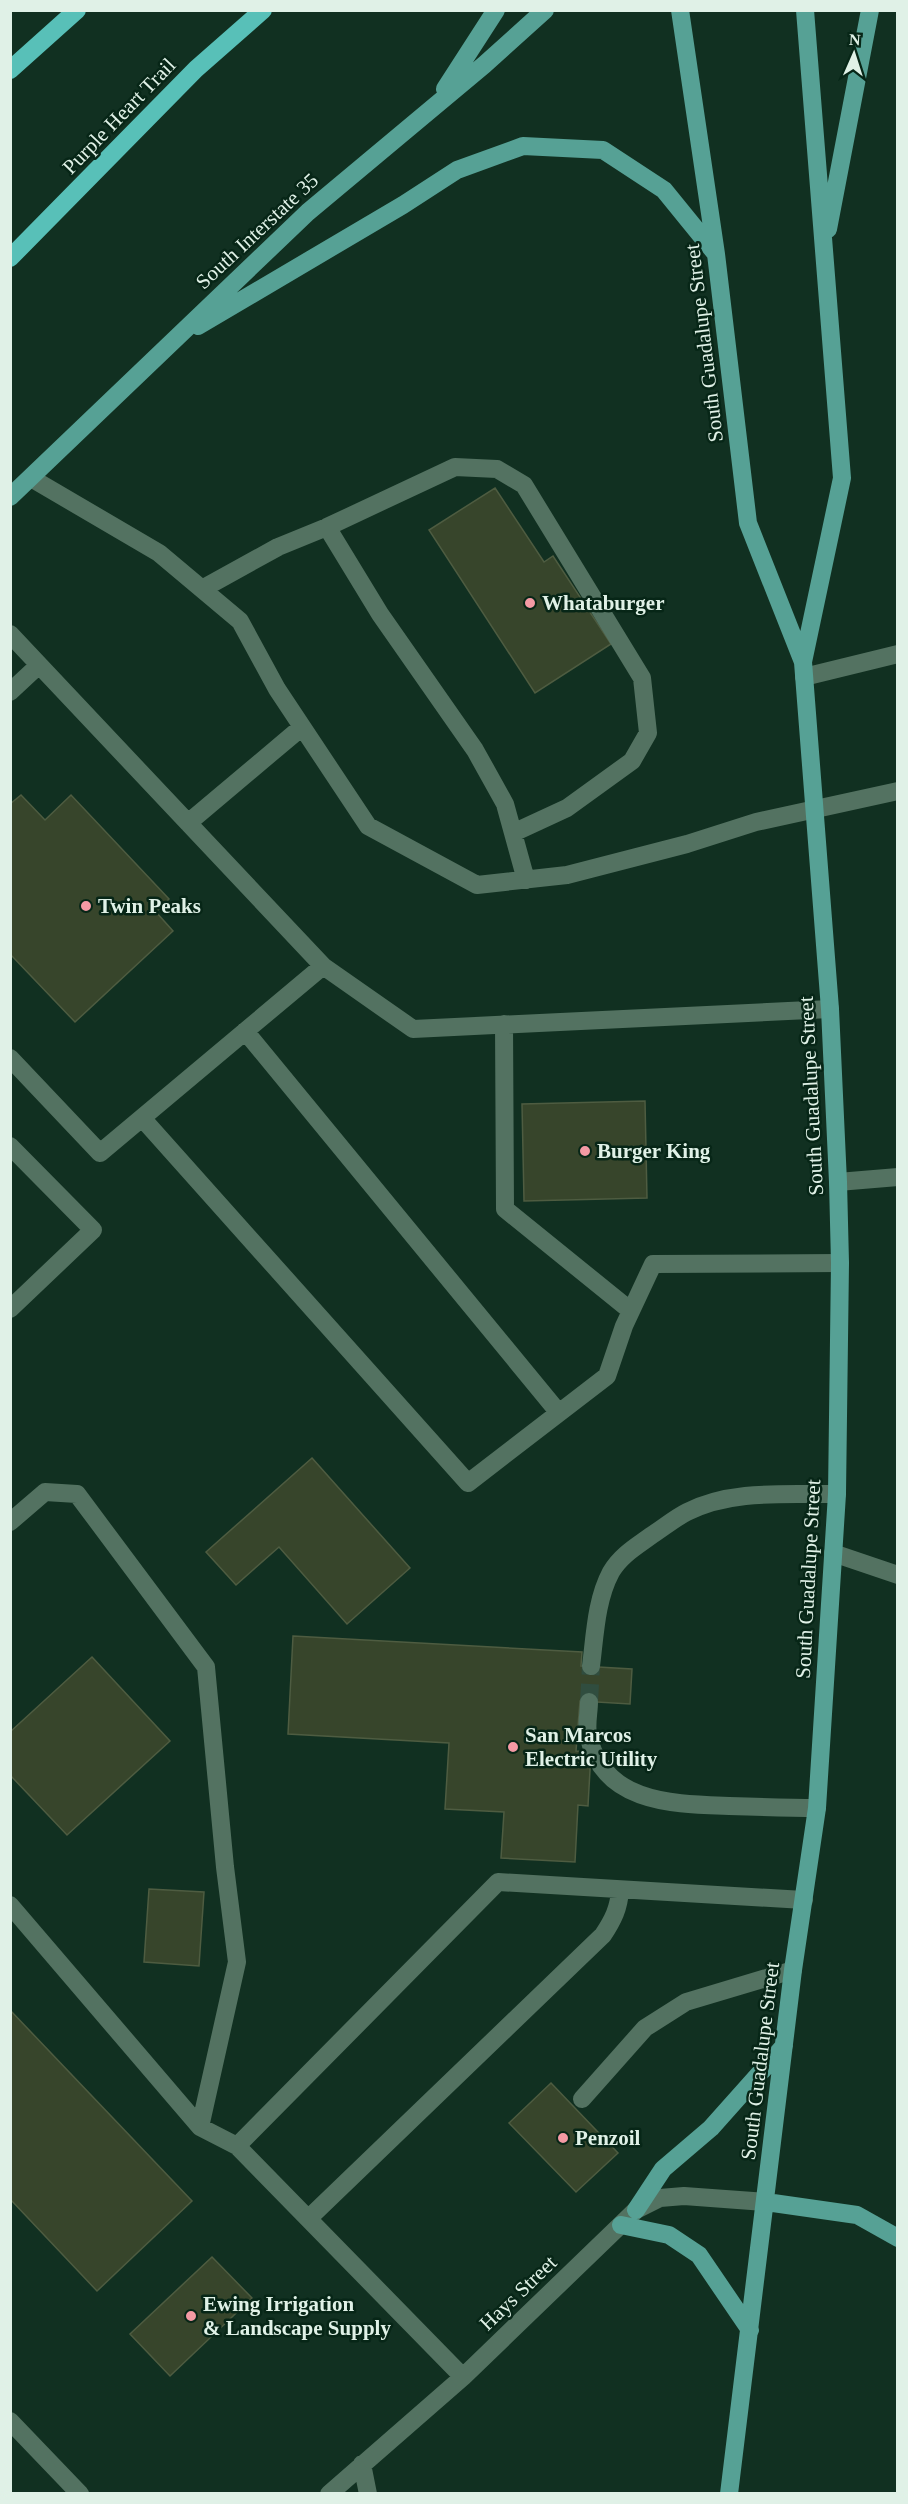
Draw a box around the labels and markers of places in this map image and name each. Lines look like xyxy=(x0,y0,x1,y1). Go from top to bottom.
place label: Whataburger xyxy=(542,591,665,615)
marker: Whataburger xyxy=(523,596,537,610)
place label: Twin Peaks xyxy=(98,894,201,918)
marker: Twin Peaks xyxy=(79,899,93,913)
place label: Burger King xyxy=(597,1139,711,1163)
marker: Burger King xyxy=(578,1144,592,1158)
place label: San Marcos Electric Utility xyxy=(525,1723,658,1771)
marker: San Marcos Electric Utility xyxy=(506,1740,520,1754)
place label: Penzoil xyxy=(575,2126,640,2150)
marker: Penzoil xyxy=(556,2131,570,2145)
place label: Ewing Irrigation & Landscape Supply xyxy=(203,2292,391,2340)
marker: Ewing Irrigation & Landscape Supply xyxy=(184,2309,198,2323)

